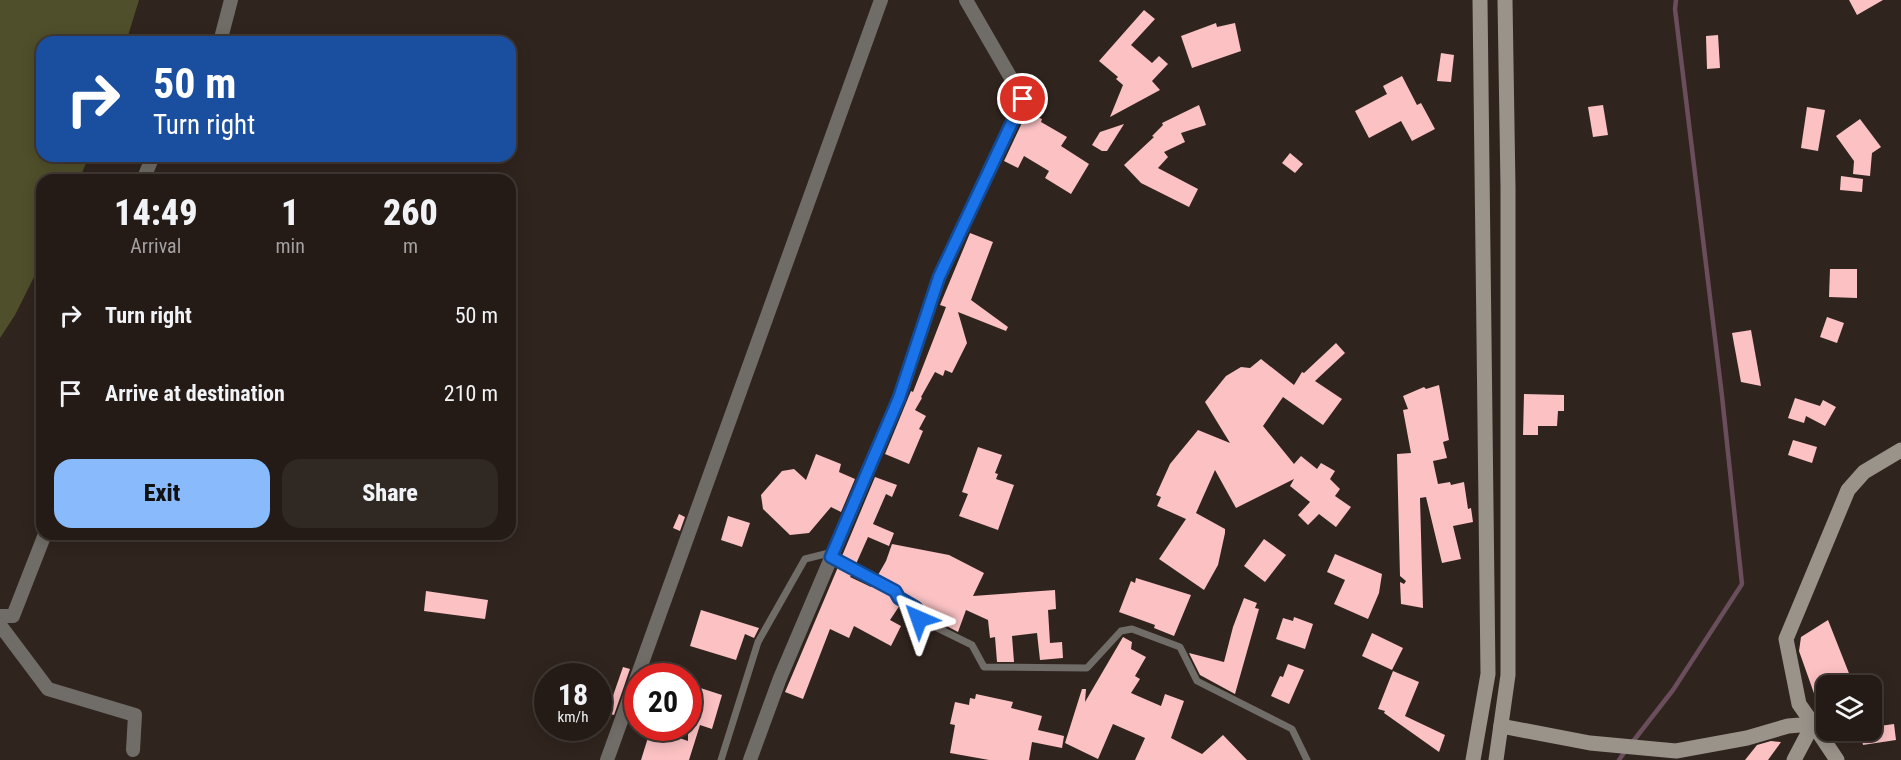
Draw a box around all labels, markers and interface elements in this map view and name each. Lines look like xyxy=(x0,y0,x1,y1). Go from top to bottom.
text: 50 m xyxy=(153,59,236,108)
icon: right xyxy=(54,60,132,138)
pin xyxy=(997,73,1048,124)
icon: arrive xyxy=(1006,82,1039,115)
text: Turn right xyxy=(153,109,255,141)
text: 14:49 xyxy=(114,192,197,234)
text: 1 xyxy=(281,192,299,234)
text: 260 xyxy=(383,192,438,234)
text: Arrival xyxy=(130,234,181,258)
text: min xyxy=(276,234,305,258)
text: m xyxy=(403,234,418,258)
icon: right xyxy=(54,299,87,332)
text: Turn right xyxy=(105,303,192,328)
text: 50 m xyxy=(455,303,498,328)
icon: arrive xyxy=(54,377,87,410)
text: Arrive at destination xyxy=(105,381,285,406)
text: 210 m xyxy=(444,381,498,406)
button: Exit xyxy=(54,459,270,528)
button: Share xyxy=(282,459,498,528)
position arrow xyxy=(887,587,951,651)
speed limit sign: 20 xyxy=(624,663,702,741)
map controls xyxy=(1816,675,1882,741)
button: layers xyxy=(1816,675,1882,741)
text: 18 xyxy=(558,677,588,712)
text: km/h xyxy=(558,708,588,726)

